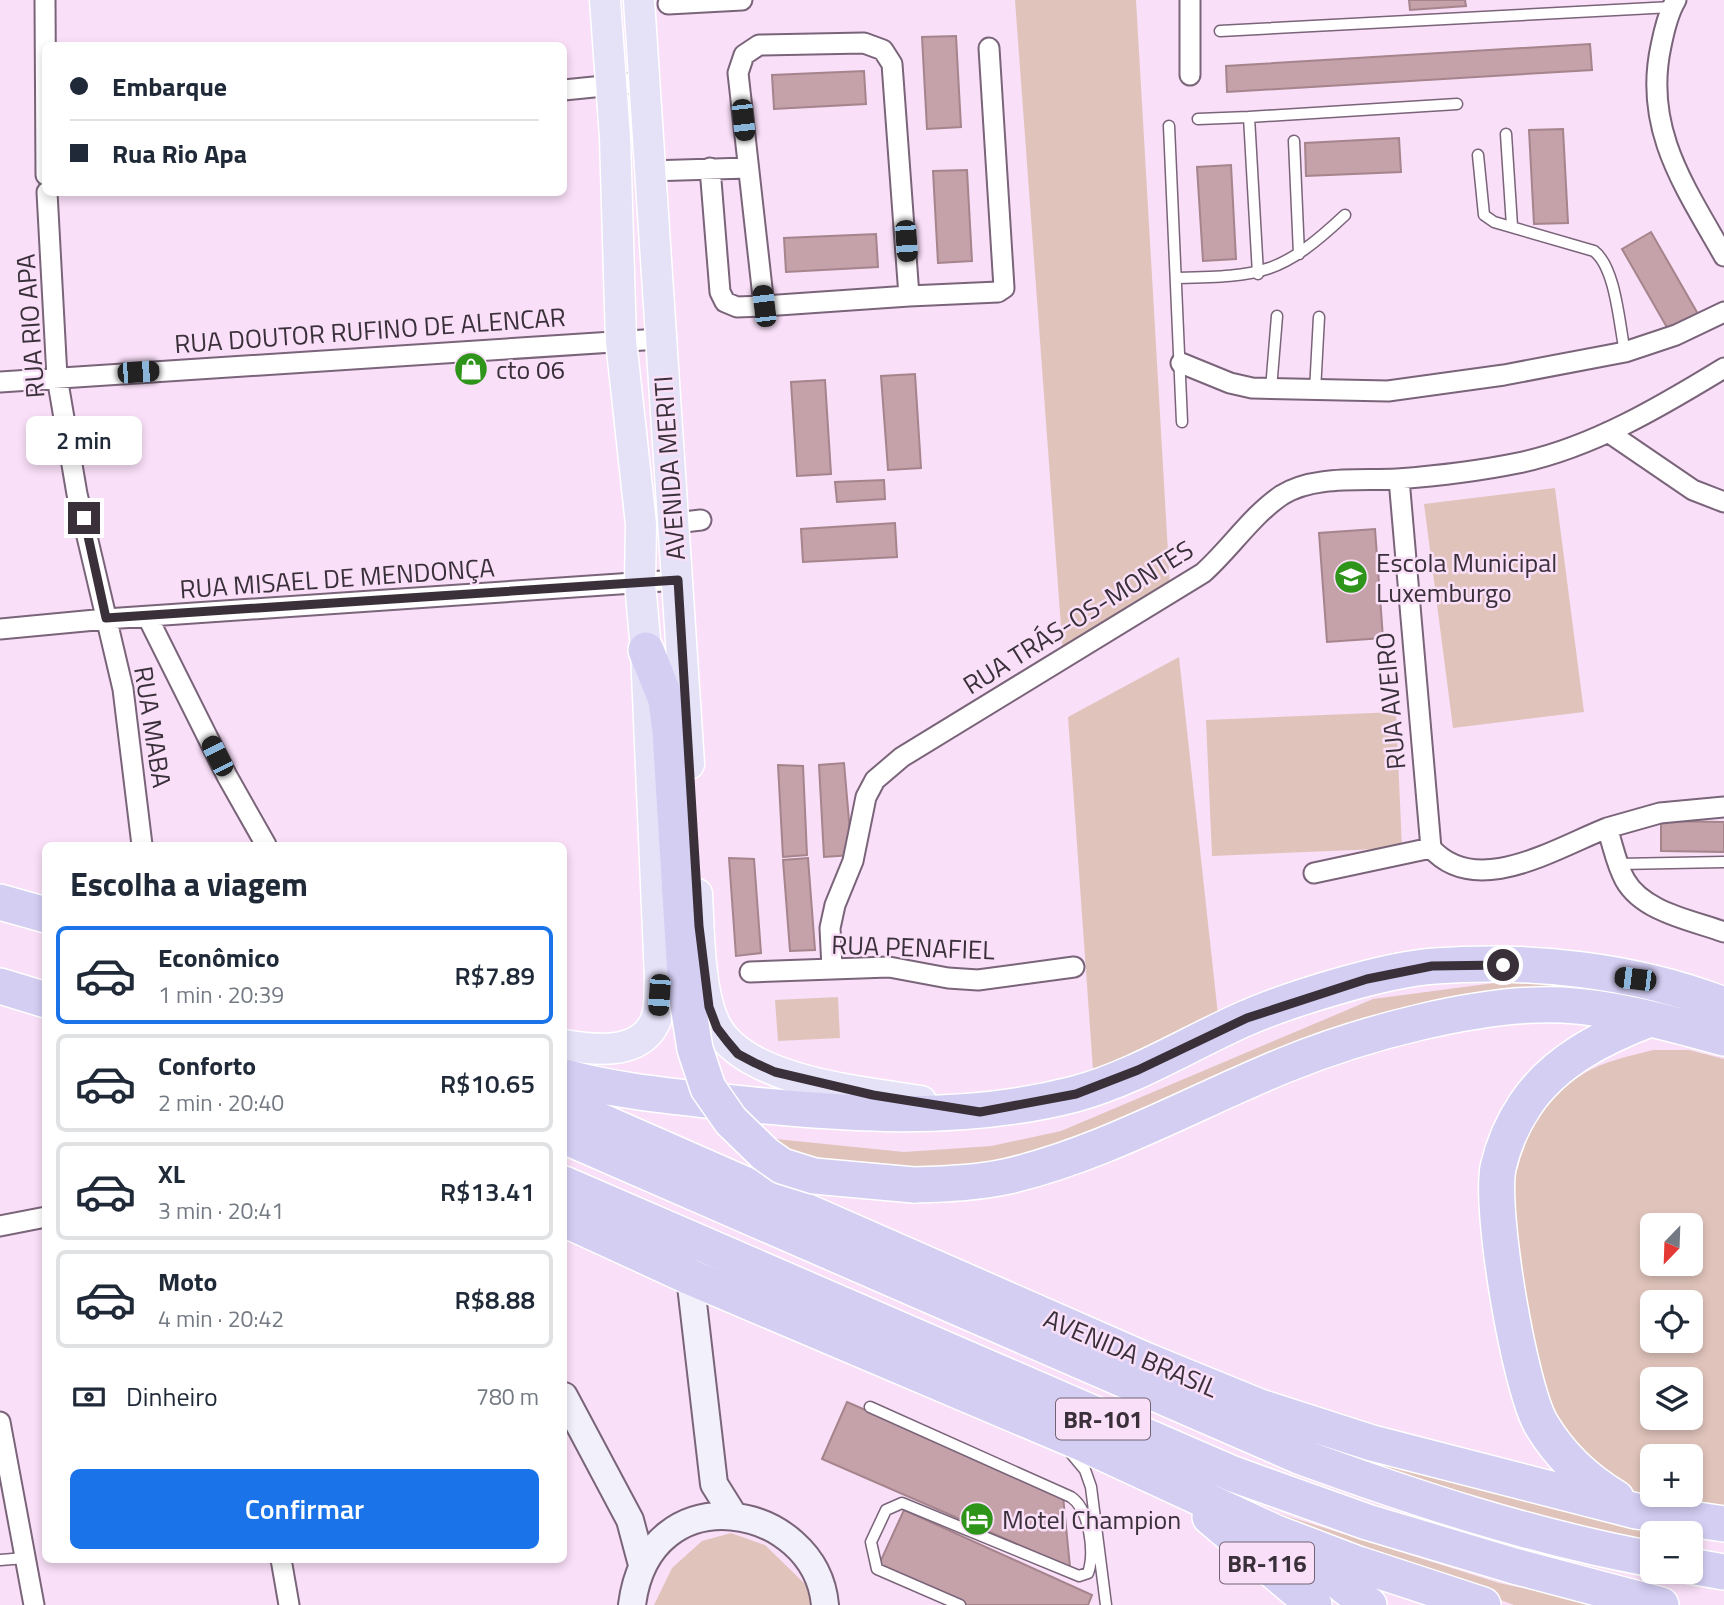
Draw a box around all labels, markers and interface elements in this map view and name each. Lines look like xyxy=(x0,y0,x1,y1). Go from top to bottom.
text: Embarque xyxy=(112,67,227,106)
car xyxy=(731,98,756,142)
text: Rua Rio Apa xyxy=(112,134,247,173)
car xyxy=(895,219,918,263)
street label: RUA RIO APA xyxy=(6,252,54,400)
car xyxy=(752,284,777,328)
street label: RUA DOUTOR RUFINO DE ALENCAR xyxy=(173,297,567,363)
shop icon: cto 06 xyxy=(452,350,490,388)
place label: cto 06 xyxy=(496,350,565,389)
car xyxy=(117,360,160,384)
street label: AVENIDA MERITI xyxy=(643,375,695,561)
callout: 2 min xyxy=(26,416,142,466)
text: 2 min xyxy=(56,423,112,458)
route end xyxy=(68,502,100,534)
street label: RUA TRÁS-OS-MONTES xyxy=(955,530,1201,704)
place label: Escola Municipal Luxemburgo xyxy=(1376,543,1557,612)
street label: RUA MISAEL DE MENDONÇA xyxy=(178,548,496,608)
school or university icon: Escola Municipal Luxemburgo xyxy=(1332,558,1370,596)
street label: RUA AVEIRO xyxy=(1365,631,1415,771)
street label: RUA MABA xyxy=(124,664,182,790)
car xyxy=(199,733,236,779)
text: Escolha a viagem xyxy=(70,860,308,908)
street label: RUA PENAFIEL xyxy=(831,925,996,969)
text: Econômico xyxy=(158,938,280,977)
icon: car xyxy=(74,944,137,1007)
route start xyxy=(1487,949,1519,981)
text: R$7.89 xyxy=(454,956,535,995)
car xyxy=(1613,966,1658,992)
car xyxy=(648,973,671,1017)
text: 1 min · 20:39 xyxy=(158,977,284,1012)
text: Conforto xyxy=(158,1046,256,1085)
icon: car xyxy=(74,1052,137,1115)
text: R$10.65 xyxy=(440,1064,535,1103)
text: 2 min · 20:40 xyxy=(158,1085,284,1120)
text: XL xyxy=(158,1154,185,1193)
icon: car xyxy=(74,1160,137,1223)
text: R$13.41 xyxy=(440,1172,535,1211)
text: 3 min · 20:41 xyxy=(158,1193,284,1228)
north arrow xyxy=(1640,1213,1703,1276)
map controls xyxy=(1640,1213,1703,1584)
text: Moto xyxy=(158,1262,217,1301)
icon: car xyxy=(74,1268,137,1331)
text: R$8.88 xyxy=(454,1280,535,1319)
button: locate xyxy=(1640,1290,1703,1353)
street label: AVENIDA BRASIL xyxy=(1038,1299,1225,1407)
text: 4 min · 20:42 xyxy=(158,1301,284,1336)
button: layers xyxy=(1640,1367,1703,1430)
text: Dinheiro xyxy=(126,1377,218,1416)
icon: cash xyxy=(70,1378,108,1416)
text: 780 m xyxy=(476,1379,539,1414)
road number: BR-101 xyxy=(1056,1399,1150,1440)
button: + xyxy=(1640,1444,1703,1507)
button: Confirmar xyxy=(70,1469,539,1549)
hotel icon: Motel Champion xyxy=(958,1500,996,1538)
place label: Motel Champion xyxy=(1002,1500,1181,1539)
button: − xyxy=(1640,1521,1703,1584)
road number: BR-116 xyxy=(1220,1542,1314,1583)

